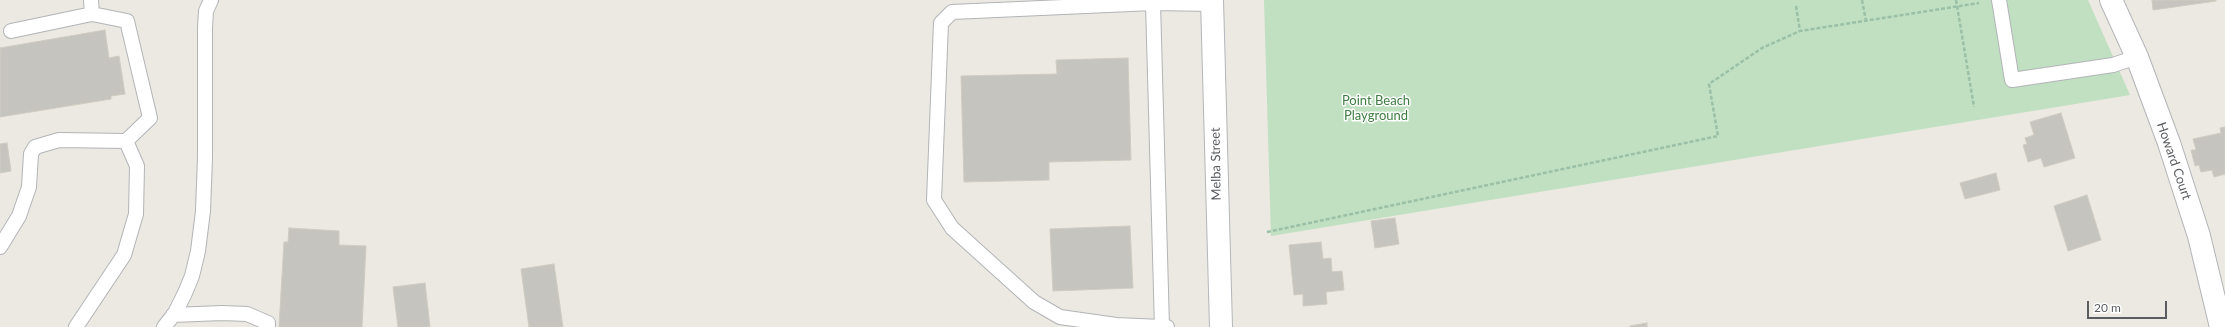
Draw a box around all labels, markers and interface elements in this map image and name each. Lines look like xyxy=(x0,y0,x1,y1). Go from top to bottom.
park label: Point Beach Playground xyxy=(1342,93,1410,124)
street label: Howard Court xyxy=(2153,120,2195,202)
street label: Melba Street xyxy=(1208,127,1224,201)
scale bar xyxy=(2089,293,2169,319)
text: 20 m xyxy=(2094,300,2121,315)

